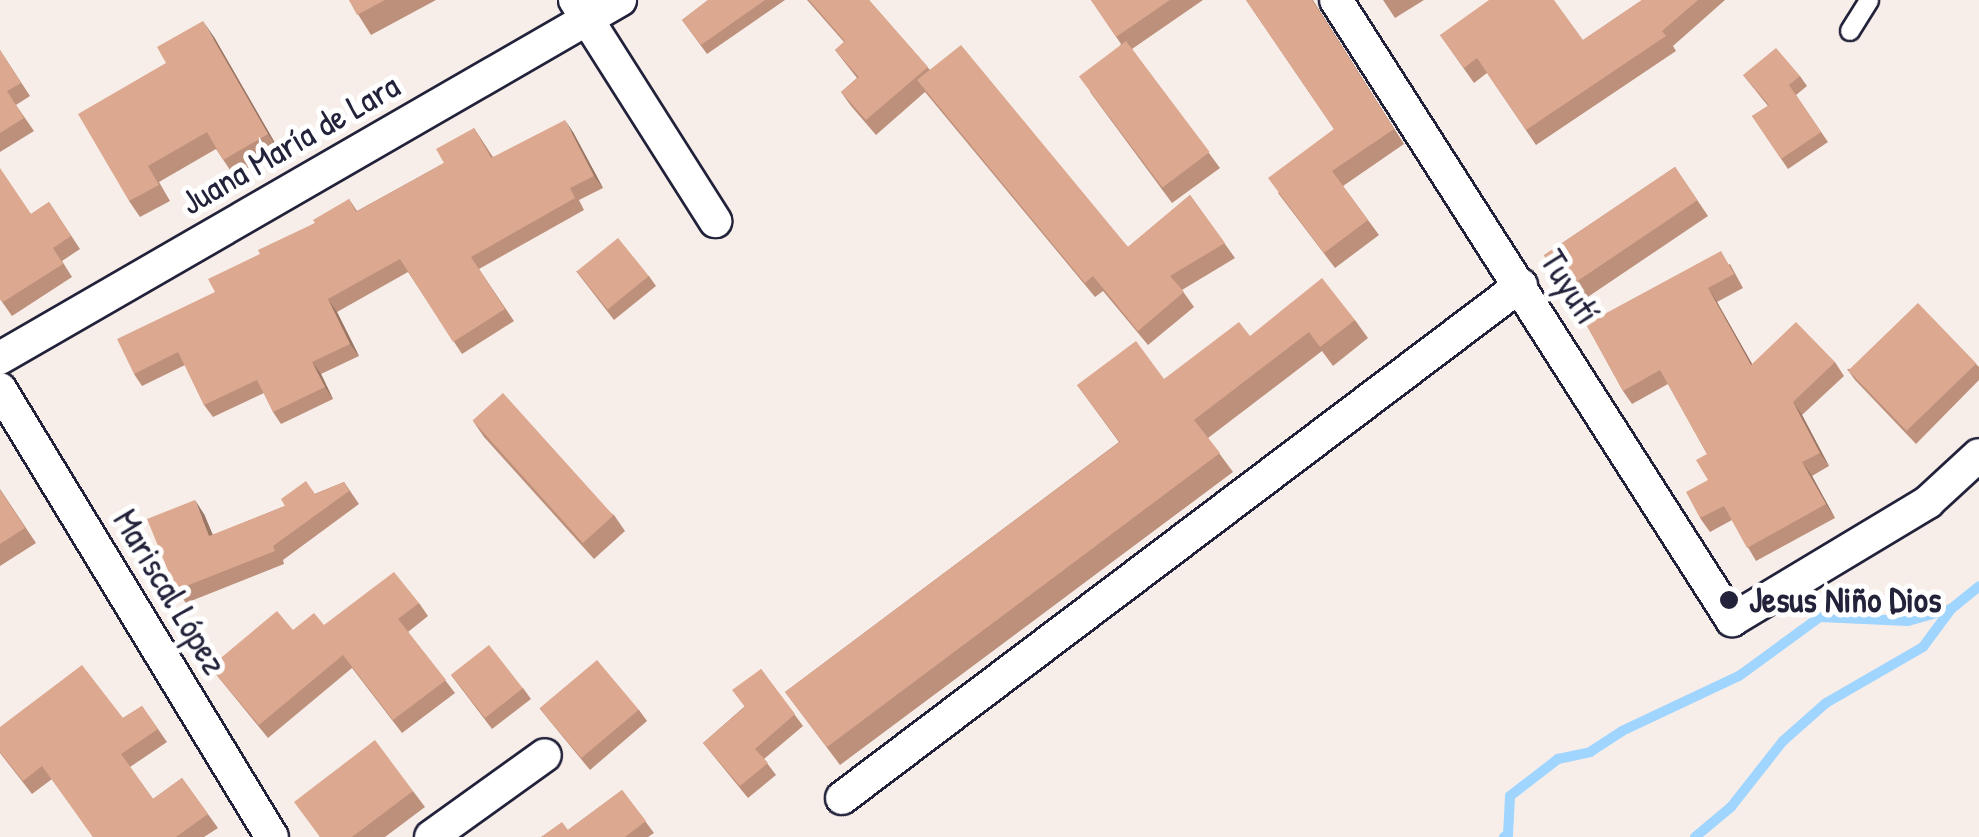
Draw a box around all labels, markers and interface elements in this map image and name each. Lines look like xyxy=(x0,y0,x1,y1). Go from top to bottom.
street label: Juana María de Lara xyxy=(173,64,407,224)
street label: Tuyutí xyxy=(1531,242,1609,332)
street label: Mariscal López xyxy=(104,502,236,682)
place label: Jesus Niño Dios xyxy=(1749,579,1941,621)
marker: Jesus Niño Dios xyxy=(1718,589,1740,611)

